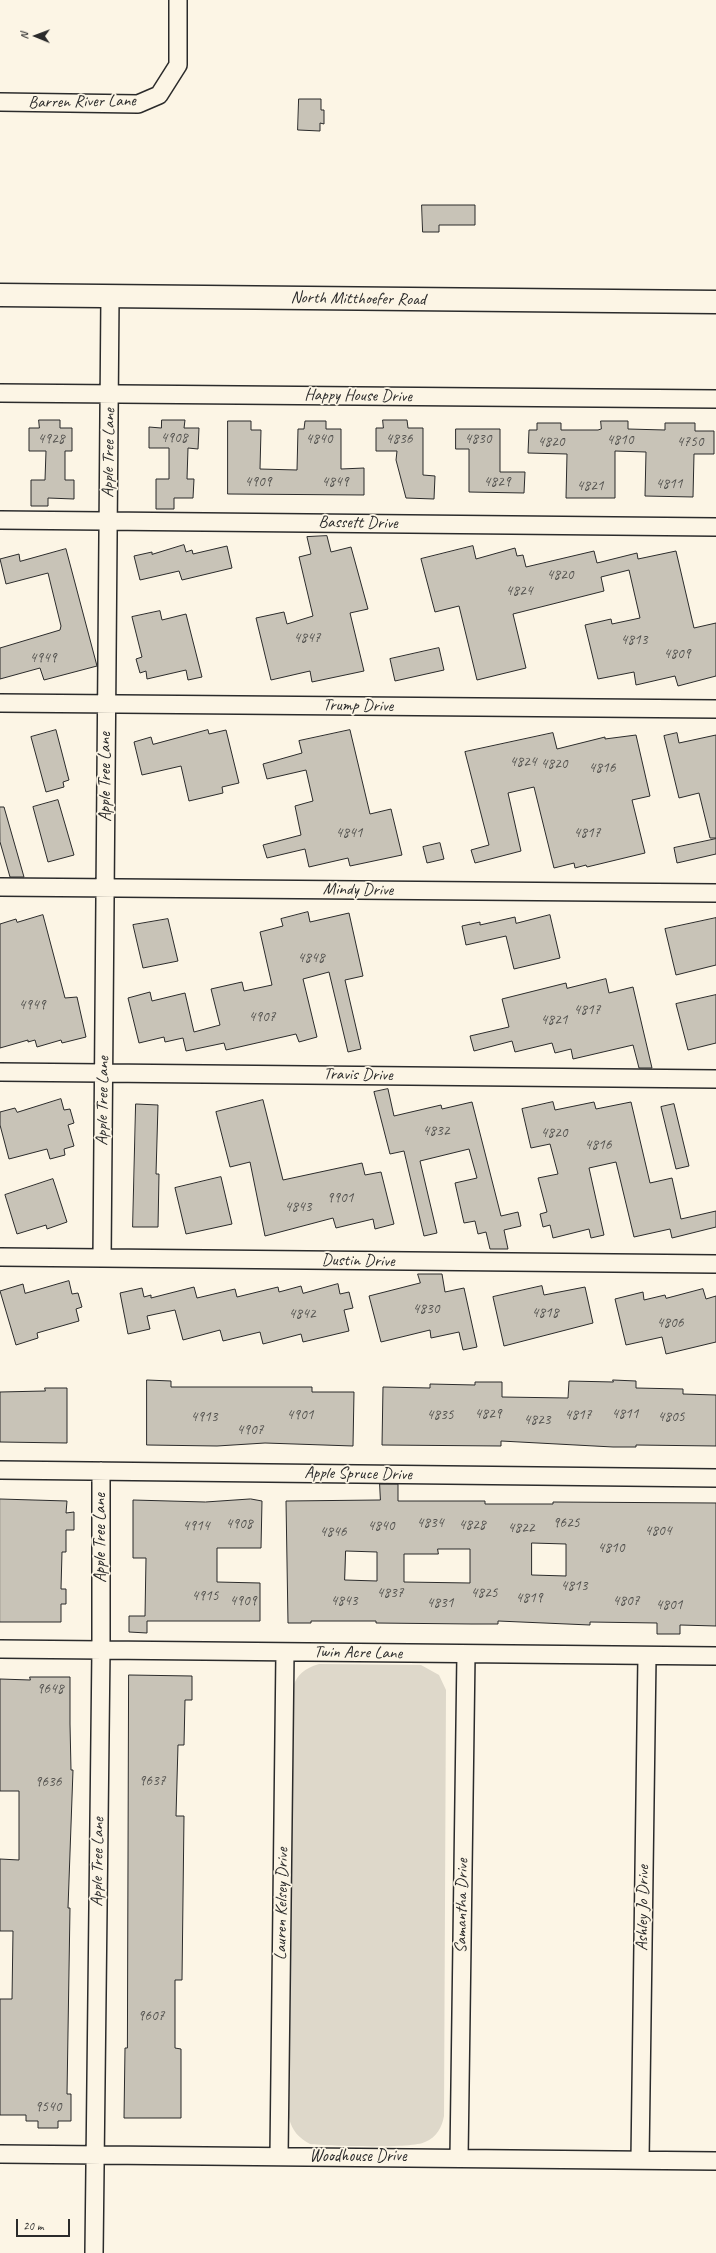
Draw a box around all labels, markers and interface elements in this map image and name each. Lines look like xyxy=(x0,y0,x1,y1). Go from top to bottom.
north arrow xyxy=(16,16,56,56)
text: N xyxy=(17,32,31,39)
street label: Barren River Lane xyxy=(28,91,136,113)
street label: North Mitthoefer Road xyxy=(290,288,426,310)
street label: Happy House Drive xyxy=(304,385,412,407)
street label: Apple Tree Lane xyxy=(98,408,120,498)
house number: 4908 xyxy=(161,429,187,447)
house number: 4928 xyxy=(38,430,64,448)
house number: 4840 xyxy=(306,430,332,448)
house number: 4836 xyxy=(386,430,412,448)
house number: 4830 xyxy=(465,430,491,448)
house number: 4810 xyxy=(607,431,633,449)
house number: 4820 xyxy=(538,433,564,451)
house number: 4750 xyxy=(677,433,703,451)
house number: 4909 xyxy=(245,473,271,491)
house number: 4849 xyxy=(322,473,348,491)
house number: 4829 xyxy=(484,473,510,491)
house number: 4811 xyxy=(656,475,682,493)
house number: 4821 xyxy=(577,477,603,495)
street label: Bassett Drive xyxy=(318,512,398,534)
house number: 4820 xyxy=(547,566,573,584)
house number: 4824 xyxy=(506,582,532,600)
house number: 4847 xyxy=(294,629,320,647)
house number: 4813 xyxy=(621,631,647,649)
house number: 4809 xyxy=(664,645,690,663)
house number: 4949 xyxy=(30,649,56,667)
street label: Trump Drive xyxy=(323,695,393,717)
street label: Apple Tree Lane xyxy=(96,732,116,822)
house number: 4824 xyxy=(510,753,536,771)
house number: 4820 xyxy=(541,755,567,773)
house number: 4816 xyxy=(589,759,615,777)
house number: 4841 xyxy=(336,824,362,842)
house number: 4817 xyxy=(574,824,600,842)
street label: Mindy Drive xyxy=(323,879,393,901)
house number: 4848 xyxy=(298,949,324,967)
house number: 4949 xyxy=(19,996,45,1014)
house number: 4817 xyxy=(574,1001,600,1019)
house number: 4907 xyxy=(249,1008,275,1026)
house number: 4821 xyxy=(541,1011,567,1029)
street label: Apple Tree Lane xyxy=(92,1056,114,1146)
street label: Travis Drive xyxy=(323,1064,393,1086)
house number: 4832 xyxy=(423,1122,449,1140)
house number: 4820 xyxy=(541,1124,567,1142)
house number: 4816 xyxy=(585,1136,611,1154)
house number: 9901 xyxy=(327,1189,353,1207)
house number: 4843 xyxy=(285,1198,311,1216)
street label: Dustin Drive xyxy=(321,1250,395,1272)
house number: 4830 xyxy=(413,1300,439,1318)
house number: 4818 xyxy=(532,1304,558,1322)
house number: 4842 xyxy=(289,1305,315,1323)
house number: 4806 xyxy=(657,1314,683,1332)
house number: 4829 xyxy=(475,1405,501,1423)
house number: 4811 xyxy=(612,1405,638,1423)
house number: 4901 xyxy=(287,1406,313,1424)
house number: 4835 xyxy=(427,1406,453,1424)
house number: 4817 xyxy=(565,1406,591,1424)
house number: 4913 xyxy=(191,1408,217,1426)
house number: 4805 xyxy=(658,1408,684,1426)
house number: 4823 xyxy=(524,1411,550,1429)
house number: 4907 xyxy=(237,1421,263,1439)
street label: Apple Spruce Drive xyxy=(304,1463,412,1485)
street label: Apple Tree Lane xyxy=(91,1493,111,1583)
house number: 4834 xyxy=(417,1514,443,1532)
house number: 9625 xyxy=(553,1514,579,1532)
house number: 4908 xyxy=(226,1515,252,1533)
house number: 4828 xyxy=(459,1516,485,1534)
house number: 4914 xyxy=(183,1517,209,1535)
house number: 4840 xyxy=(368,1517,394,1535)
house number: 4822 xyxy=(508,1519,534,1537)
house number: 4804 xyxy=(645,1522,671,1540)
house number: 4846 xyxy=(320,1523,346,1541)
house number: 4810 xyxy=(598,1539,624,1557)
house number: 4813 xyxy=(561,1577,587,1595)
house number: 4837 xyxy=(377,1584,403,1602)
house number: 4825 xyxy=(471,1584,497,1602)
house number: 4915 xyxy=(192,1587,218,1605)
house number: 4819 xyxy=(516,1589,542,1607)
house number: 4909 xyxy=(230,1592,256,1610)
house number: 4843 xyxy=(331,1592,357,1610)
house number: 4807 xyxy=(613,1592,639,1610)
house number: 4831 xyxy=(427,1594,453,1612)
house number: 4801 xyxy=(656,1596,682,1614)
street label: Twin Acre Lane xyxy=(314,1642,402,1664)
house number: 9648 xyxy=(37,1680,63,1698)
house number: 9637 xyxy=(139,1772,165,1790)
house number: 9636 xyxy=(35,1773,61,1791)
street label: Apple Tree Lane xyxy=(87,1817,109,1907)
street label: Lauren Kelsey Drive xyxy=(271,1848,293,1960)
street label: Samantha Drive xyxy=(451,1859,473,1953)
street label: Ashley Jo Drive xyxy=(632,1865,654,1951)
house number: 9607 xyxy=(138,2007,164,2025)
house number: 9540 xyxy=(35,2098,61,2116)
street label: Woodhouse Drive xyxy=(310,2147,406,2167)
scale bar xyxy=(18,2211,72,2237)
text: 20 m xyxy=(23,2218,43,2234)

